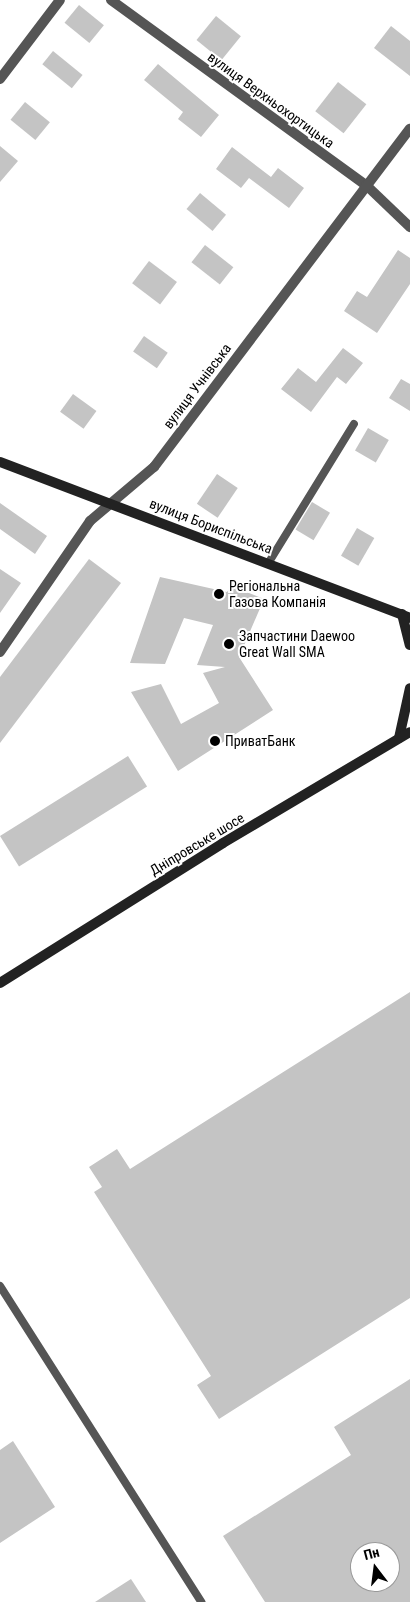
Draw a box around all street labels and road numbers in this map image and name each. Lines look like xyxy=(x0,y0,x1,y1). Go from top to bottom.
street label: вулиця Верхньохортицька xyxy=(205,49,337,151)
street label: вулиця Учнівська xyxy=(159,340,235,432)
street label: вулиця Бориспільська xyxy=(147,495,275,557)
street label: Дніпровське шосе xyxy=(147,809,247,879)

